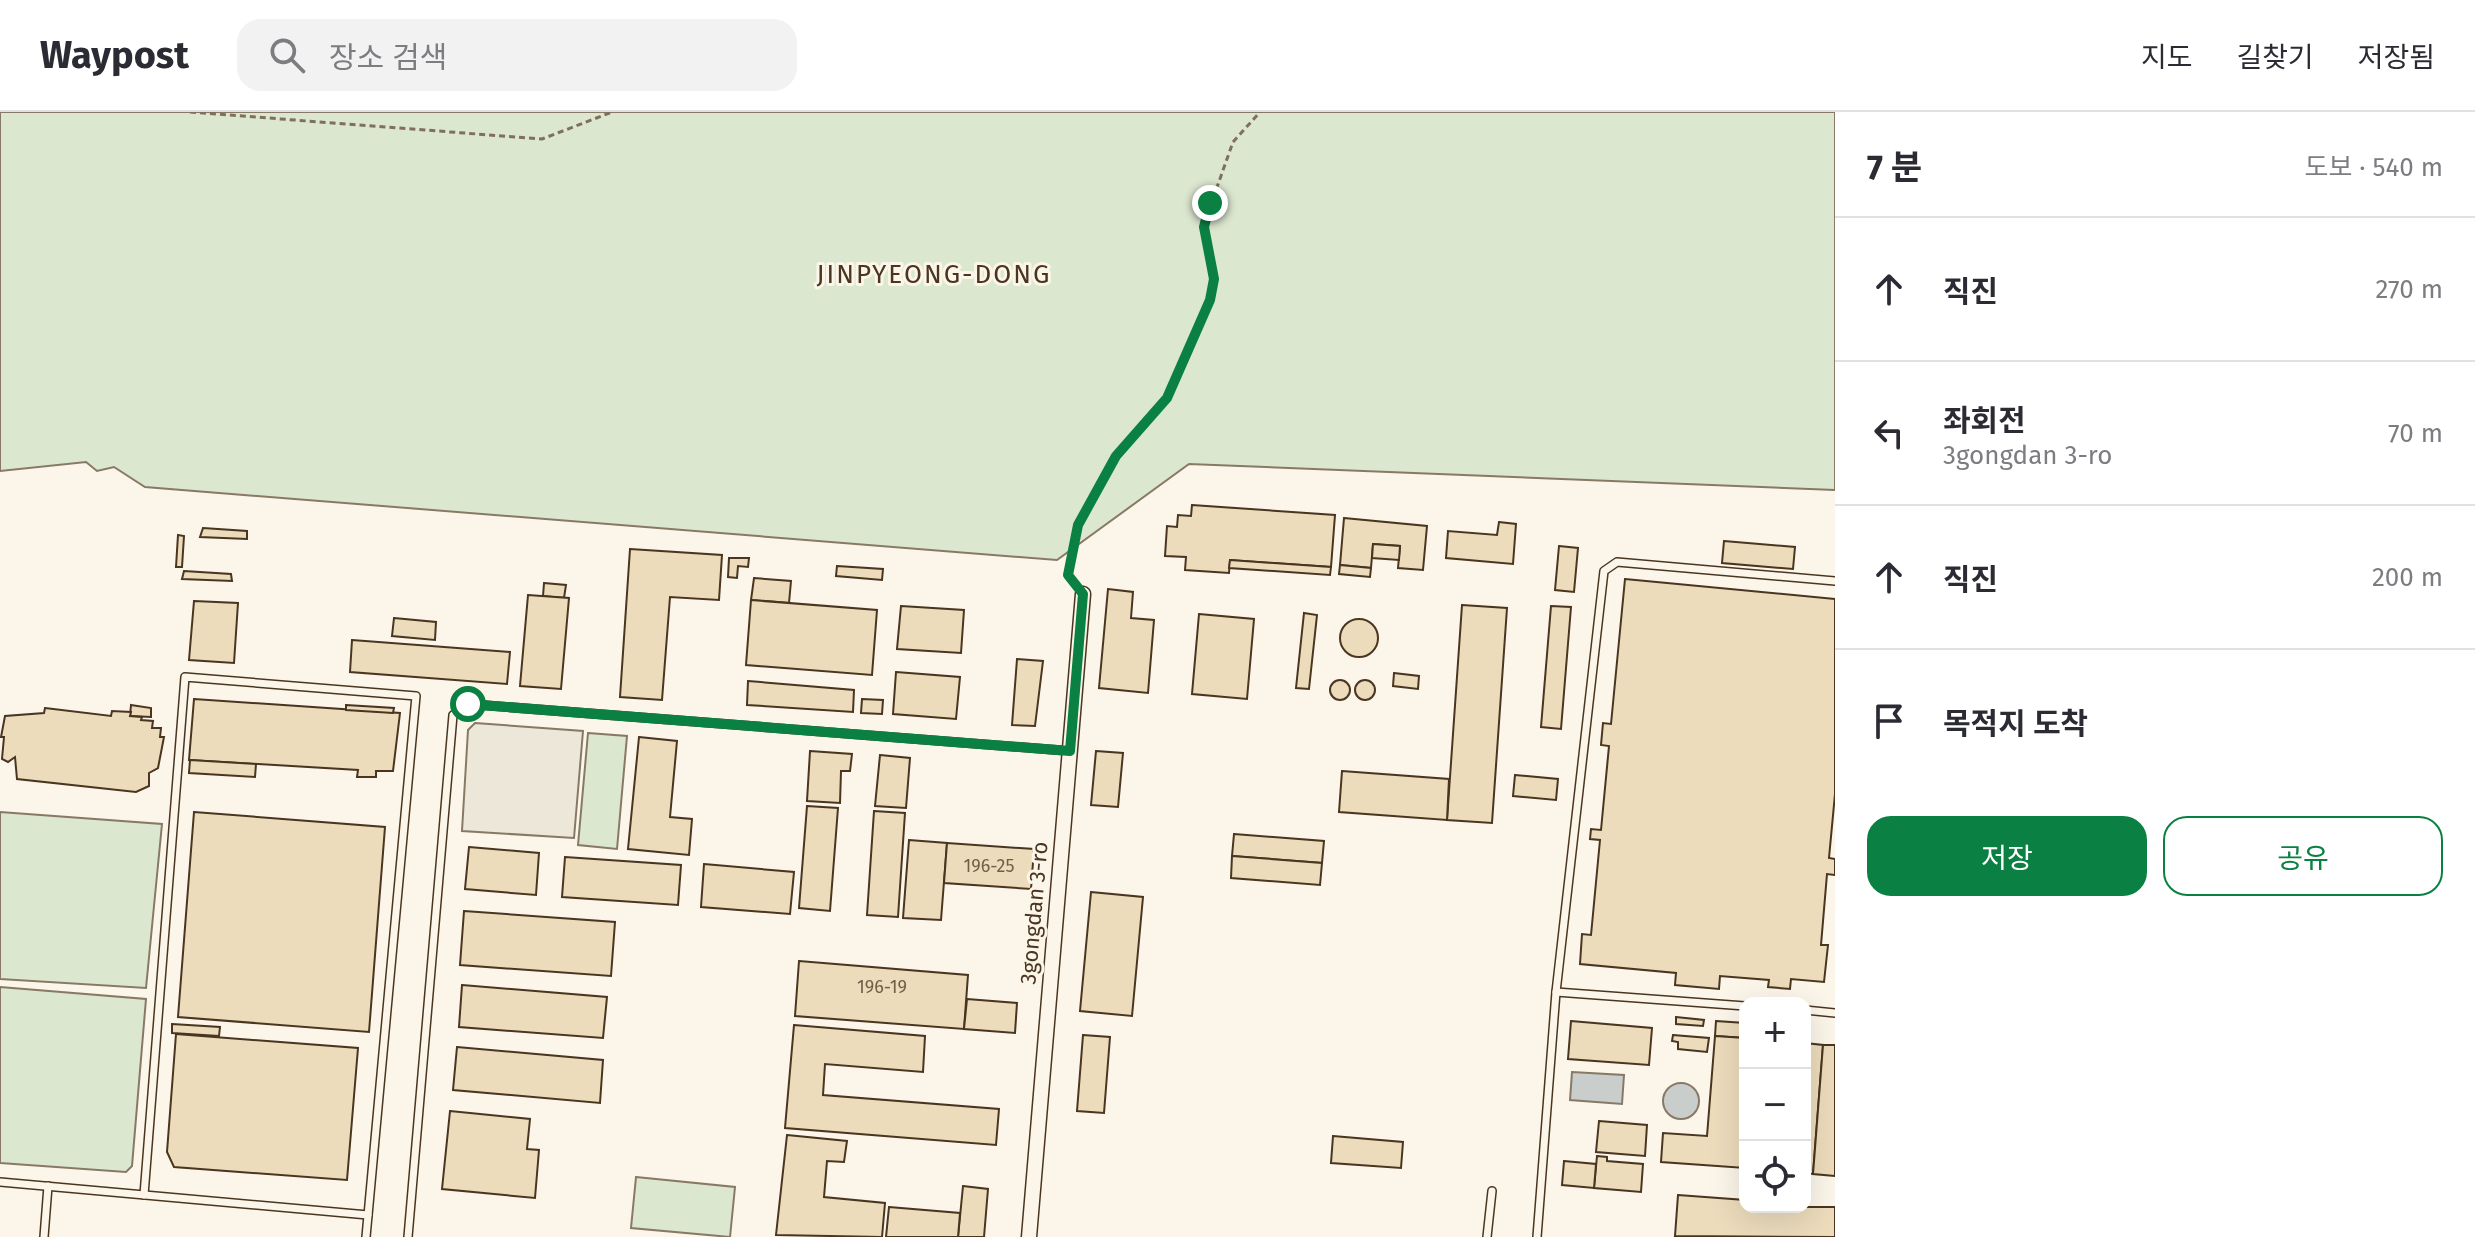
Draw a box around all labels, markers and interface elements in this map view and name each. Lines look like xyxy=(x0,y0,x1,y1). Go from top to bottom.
search box xyxy=(237,19,797,91)
text: Waypost xyxy=(40,32,189,78)
icon: search xyxy=(265,33,309,77)
text: 장소 검색 xyxy=(329,40,447,76)
text: 지도 xyxy=(2141,41,2192,74)
text: 길찾기 xyxy=(2236,41,2314,74)
text: 저장됨 xyxy=(2358,41,2435,74)
text: 7 분 xyxy=(1867,147,1922,188)
text: 도보 · 540 m xyxy=(2305,152,2443,183)
route end xyxy=(1192,185,1228,221)
district label: JINPYEONG-DONG xyxy=(817,259,1051,290)
icon: ahead xyxy=(1867,267,1911,311)
text: 직진 xyxy=(1943,274,1998,310)
text: 270 m xyxy=(2375,274,2443,305)
text: 좌회전 xyxy=(1943,403,2026,439)
icon: left xyxy=(1867,411,1911,455)
text: 70 m xyxy=(2388,418,2443,449)
text: 3gongdan 3-ro xyxy=(1943,440,2112,471)
icon: ahead xyxy=(1867,555,1911,599)
text: 직진 xyxy=(1943,562,1998,598)
text: 200 m xyxy=(2372,562,2443,593)
route start xyxy=(450,686,486,722)
icon: arrive xyxy=(1867,699,1911,743)
text: 목적지 도착 xyxy=(1943,706,2088,742)
button: 저장 xyxy=(1867,816,2147,896)
button: 공유 xyxy=(2163,816,2443,896)
street label: 3gongdan 3-ro xyxy=(1014,840,1054,986)
house number: 196-25 xyxy=(964,855,1014,877)
house number: 196-19 xyxy=(857,976,907,998)
map controls xyxy=(1739,997,1811,1213)
button: + xyxy=(1739,997,1811,1069)
button: − xyxy=(1739,1069,1811,1141)
button: locate xyxy=(1739,1141,1811,1213)

